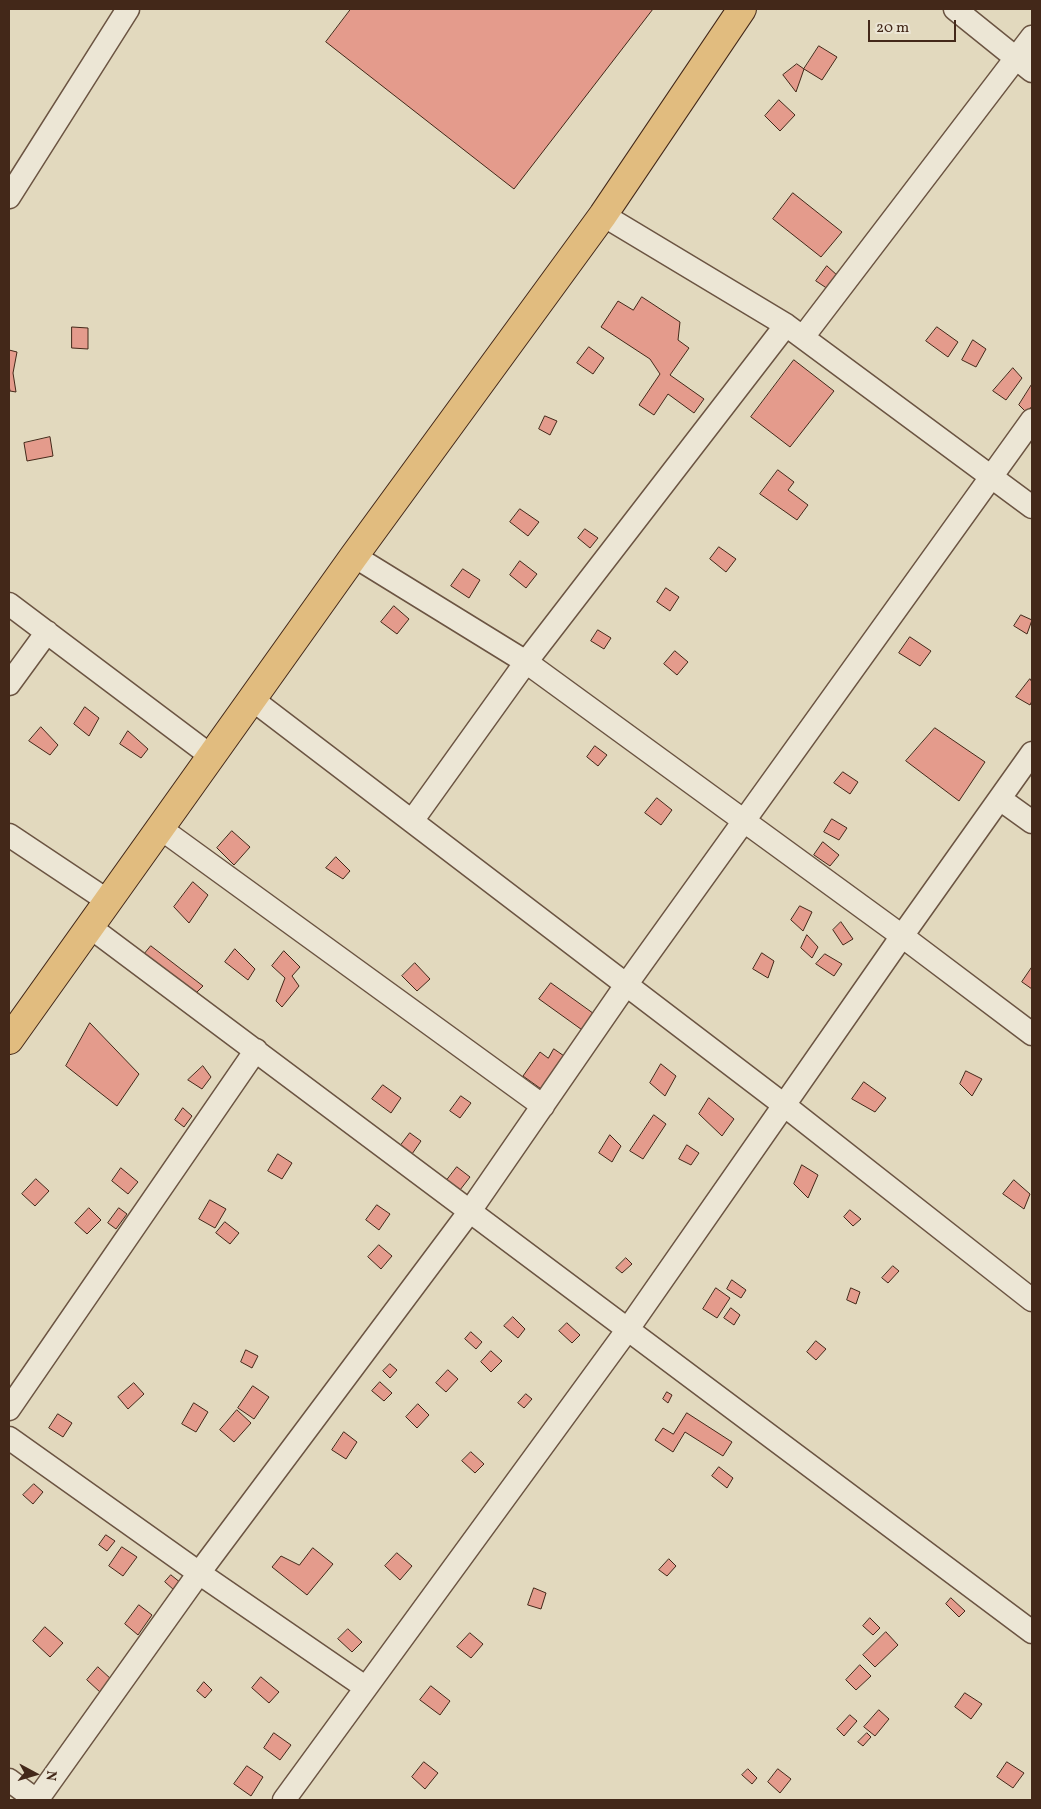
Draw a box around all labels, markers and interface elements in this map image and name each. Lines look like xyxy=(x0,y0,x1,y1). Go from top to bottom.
scale bar xyxy=(871,10,958,42)
text: 20 m xyxy=(876,18,909,39)
north arrow xyxy=(10,1749,60,1799)
text: N xyxy=(40,1770,60,1782)

